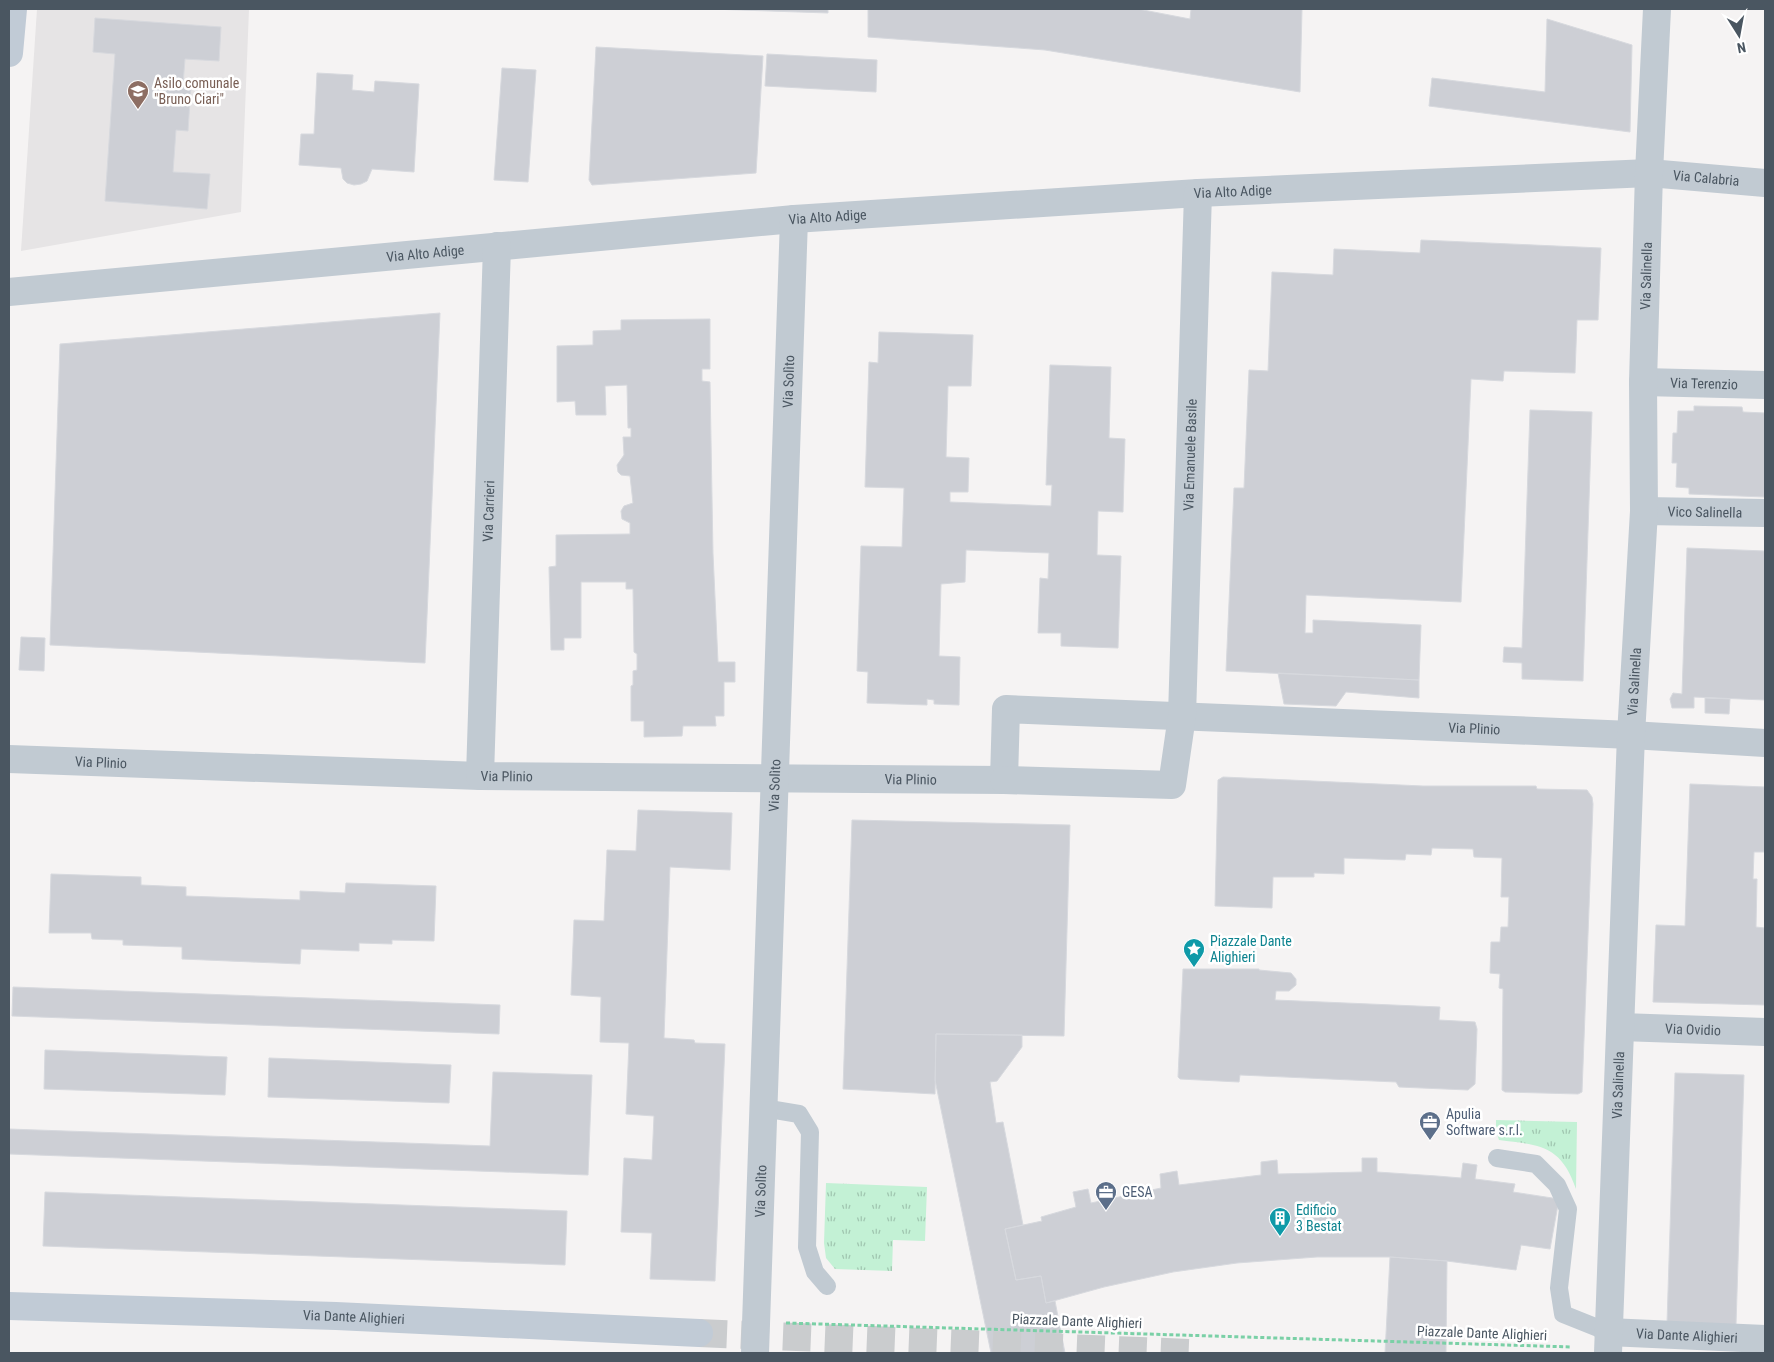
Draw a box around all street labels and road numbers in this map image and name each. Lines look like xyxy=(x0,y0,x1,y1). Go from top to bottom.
street label: Via Calabria xyxy=(1672,167,1740,189)
street label: Via Alto Adige xyxy=(1193,182,1273,201)
street label: Via Alto Adige xyxy=(788,206,868,227)
street label: Via Alto Adige xyxy=(385,242,465,265)
street label: Via Salinella xyxy=(1637,242,1655,310)
street label: Via Solìto xyxy=(780,355,797,408)
street label: Via Terenzio xyxy=(1670,375,1738,392)
street label: Via Emanuele Basile xyxy=(1180,398,1200,511)
street label: Via Carrieri xyxy=(480,480,497,542)
street label: Vico Salinella xyxy=(1668,503,1742,521)
street label: Via Salinella xyxy=(1624,647,1644,716)
street label: Via Plinio xyxy=(1448,719,1501,738)
street label: Via Plinio xyxy=(75,753,127,771)
street label: Via Solìto xyxy=(766,759,783,812)
street label: Via Plinio xyxy=(481,768,533,784)
street label: Via Plinio xyxy=(884,771,937,787)
street label: Via Ovidio xyxy=(1665,1021,1721,1038)
street label: Via Salinella xyxy=(1609,1051,1627,1119)
street label: Via Solìto xyxy=(752,1164,769,1218)
street label: Via Dante Alighieri xyxy=(303,1307,405,1327)
street label: Piazzale Dante Alighieri xyxy=(1012,1311,1142,1331)
street label: Piazzale Dante Alighieri xyxy=(1417,1323,1547,1343)
street label: Via Dante Alighieri xyxy=(1636,1325,1738,1346)

